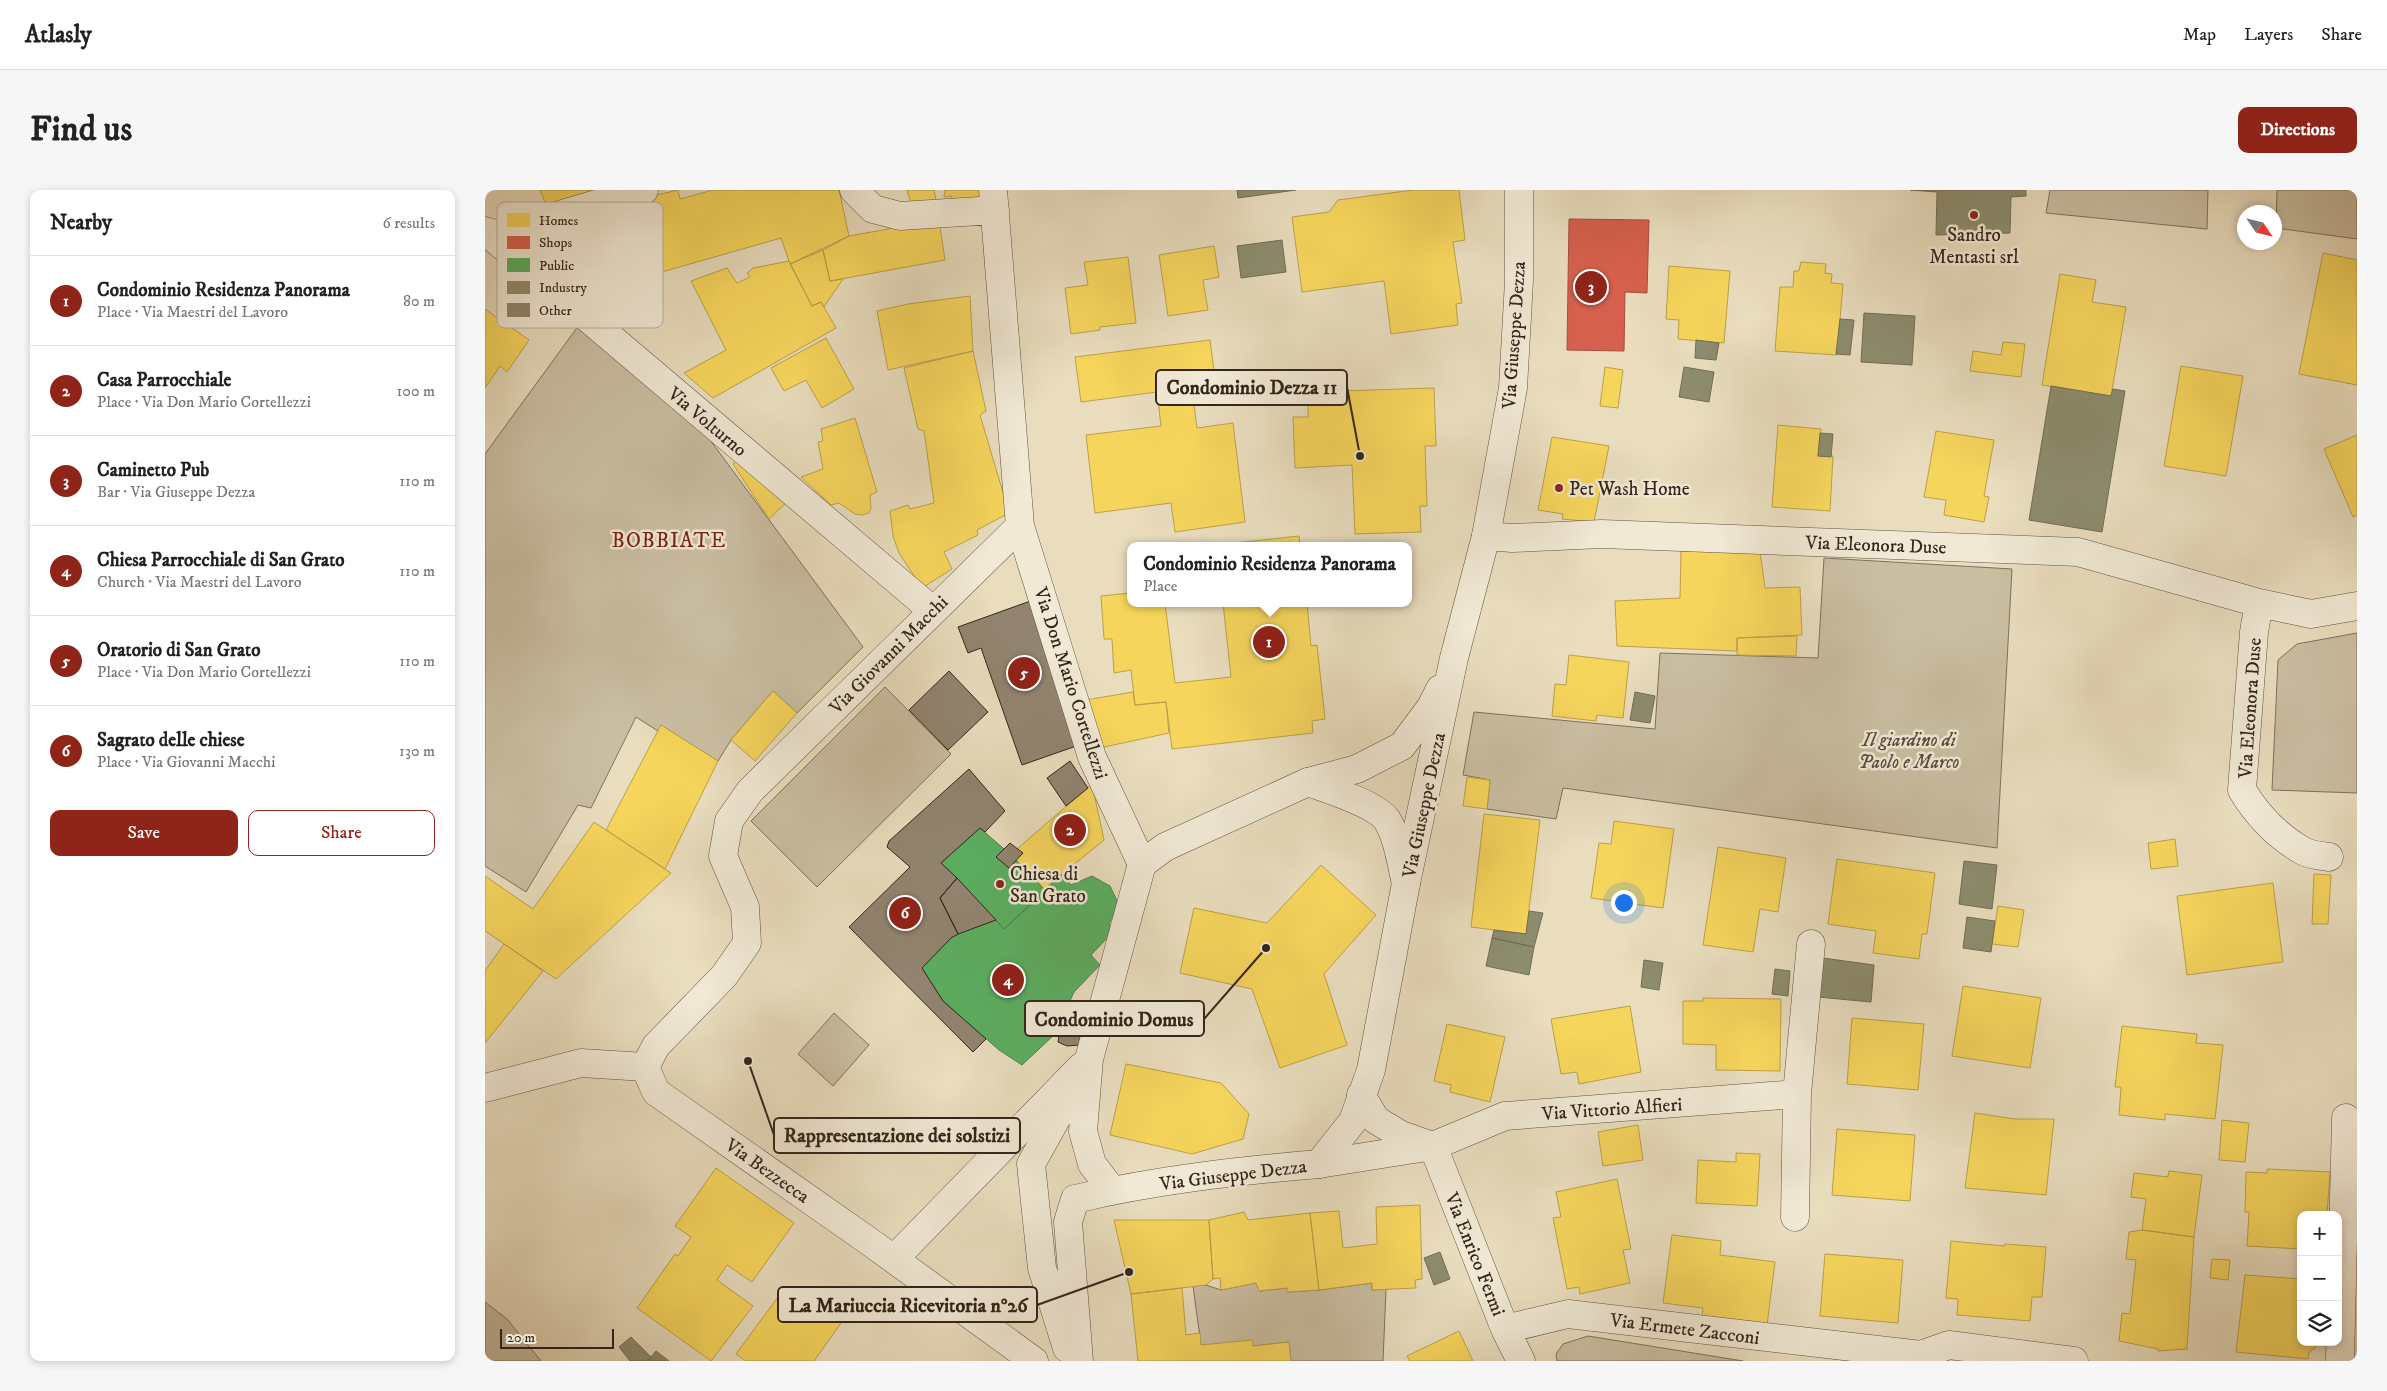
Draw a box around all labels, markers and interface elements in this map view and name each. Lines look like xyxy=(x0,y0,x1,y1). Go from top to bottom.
text: Atlasly xyxy=(25,20,92,50)
text: Map xyxy=(2183,24,2216,46)
text: Layers xyxy=(2244,24,2293,46)
text: Share xyxy=(2321,24,2362,46)
button: Directions xyxy=(2238,107,2357,153)
text: Find us xyxy=(30,108,132,152)
legend xyxy=(497,202,663,328)
north arrow xyxy=(2237,205,2282,250)
marker: Sandro Mentasti srl xyxy=(1968,209,1980,221)
text: Nearby xyxy=(50,210,112,236)
text: Homes xyxy=(539,212,579,230)
text: 6 results xyxy=(382,213,435,233)
place label: Sandro Mentasti srl xyxy=(1929,224,2019,269)
text: Shops xyxy=(539,234,572,252)
text: Public xyxy=(539,257,574,275)
street label: Via Giuseppe Dezza xyxy=(1498,260,1531,411)
pin: 3 xyxy=(1575,268,1607,306)
text: Condominio Residenza Panorama xyxy=(97,279,350,302)
text: Industry xyxy=(539,279,587,297)
text: 1 xyxy=(63,291,69,311)
text: 80 m xyxy=(403,291,435,311)
text: Place · Via Maestri del Lavoro xyxy=(97,302,288,322)
text: Other xyxy=(539,302,572,320)
text: Casa Parrocchiale xyxy=(97,369,231,392)
callout: Condominio Dezza 11 xyxy=(1156,370,1347,405)
text: Condominio Dezza 11 xyxy=(1167,376,1337,401)
text: 2 xyxy=(62,381,70,401)
text: 100 m xyxy=(397,381,435,401)
street label: Via Volturno xyxy=(662,382,751,462)
text: Place · Via Don Mario Cortellezzi xyxy=(97,392,311,412)
text: Caminetto Pub xyxy=(97,459,209,482)
text: 3 xyxy=(63,471,69,491)
text: 110 m xyxy=(399,471,435,491)
place label: Pet Wash Home xyxy=(1569,478,1690,501)
text: Bar · Via Giuseppe Dezza xyxy=(97,482,255,502)
marker: Pet Wash Home xyxy=(1553,482,1565,494)
district label: BOBBIATE xyxy=(612,528,726,554)
street label: Via Eleonora Duse xyxy=(1804,532,1947,559)
popup xyxy=(1127,542,1412,607)
text: Chiesa Parrocchiale di San Grato xyxy=(97,549,344,572)
text: Condominio Residenza Panorama xyxy=(1143,553,1396,576)
text: 4 xyxy=(61,561,71,581)
text: 110 m xyxy=(399,561,435,581)
text: Church · Via Maestri del Lavoro xyxy=(97,572,301,592)
text: Place xyxy=(1143,576,1177,596)
street label: Via Don Mario Cortellezzi xyxy=(1028,584,1113,782)
street label: Via Giovanni Macchi xyxy=(824,591,953,720)
pin: 1 xyxy=(1253,623,1285,661)
street label: Via Eleonora Duse xyxy=(2234,637,2267,780)
text: Oratorio di San Grato xyxy=(97,639,260,662)
text: 5 xyxy=(62,651,70,671)
text: 110 m xyxy=(399,651,435,671)
pin: 5 xyxy=(1008,654,1040,692)
text: Place · Via Don Mario Cortellezzi xyxy=(97,662,311,682)
text: Sagrato delle chiese xyxy=(97,729,245,752)
park label: Il giardino di Paolo e Marco xyxy=(1859,729,1959,774)
street label: Via Giuseppe Dezza xyxy=(1398,731,1451,881)
text: 6 xyxy=(62,741,70,761)
text: 130 m xyxy=(399,741,435,761)
text: Place · Via Giovanni Macchi xyxy=(97,752,275,772)
button: Save xyxy=(50,810,238,856)
button: Share xyxy=(248,810,435,856)
pin: 2 xyxy=(1054,811,1086,849)
place label: Chiesa di San Grato xyxy=(1010,863,1086,908)
marker: Chiesa di San Grato xyxy=(994,878,1006,890)
your location xyxy=(1611,890,1637,916)
pin: 6 xyxy=(889,894,921,932)
pin: 4 xyxy=(992,961,1024,999)
callout: Condominio Domus xyxy=(1025,1001,1204,1036)
text: Condominio Domus xyxy=(1035,1008,1194,1033)
street label: Via Vittorio Alfieri xyxy=(1540,1093,1683,1126)
callout: Rappresentazione dei solstizi xyxy=(774,1118,1020,1153)
text: Rappresentazione dei solstizi xyxy=(784,1124,1010,1149)
street label: Via Bezzecca xyxy=(720,1133,814,1209)
street label: Via Giuseppe Dezza xyxy=(1157,1155,1308,1196)
street label: Via Enrico Fermi xyxy=(1439,1189,1510,1320)
map controls xyxy=(2297,1211,2342,1346)
button: + xyxy=(2297,1211,2342,1256)
button: − xyxy=(2297,1256,2342,1301)
callout: La Mariuccia Ricevitoria n°26 xyxy=(778,1287,1037,1322)
text: La Mariuccia Ricevitoria n°26 xyxy=(788,1294,1029,1319)
button: layers xyxy=(2297,1301,2342,1346)
street label: Via Ermete Zacconi xyxy=(1608,1309,1761,1350)
scale bar xyxy=(500,1326,614,1349)
text: 20 m xyxy=(507,1329,535,1347)

